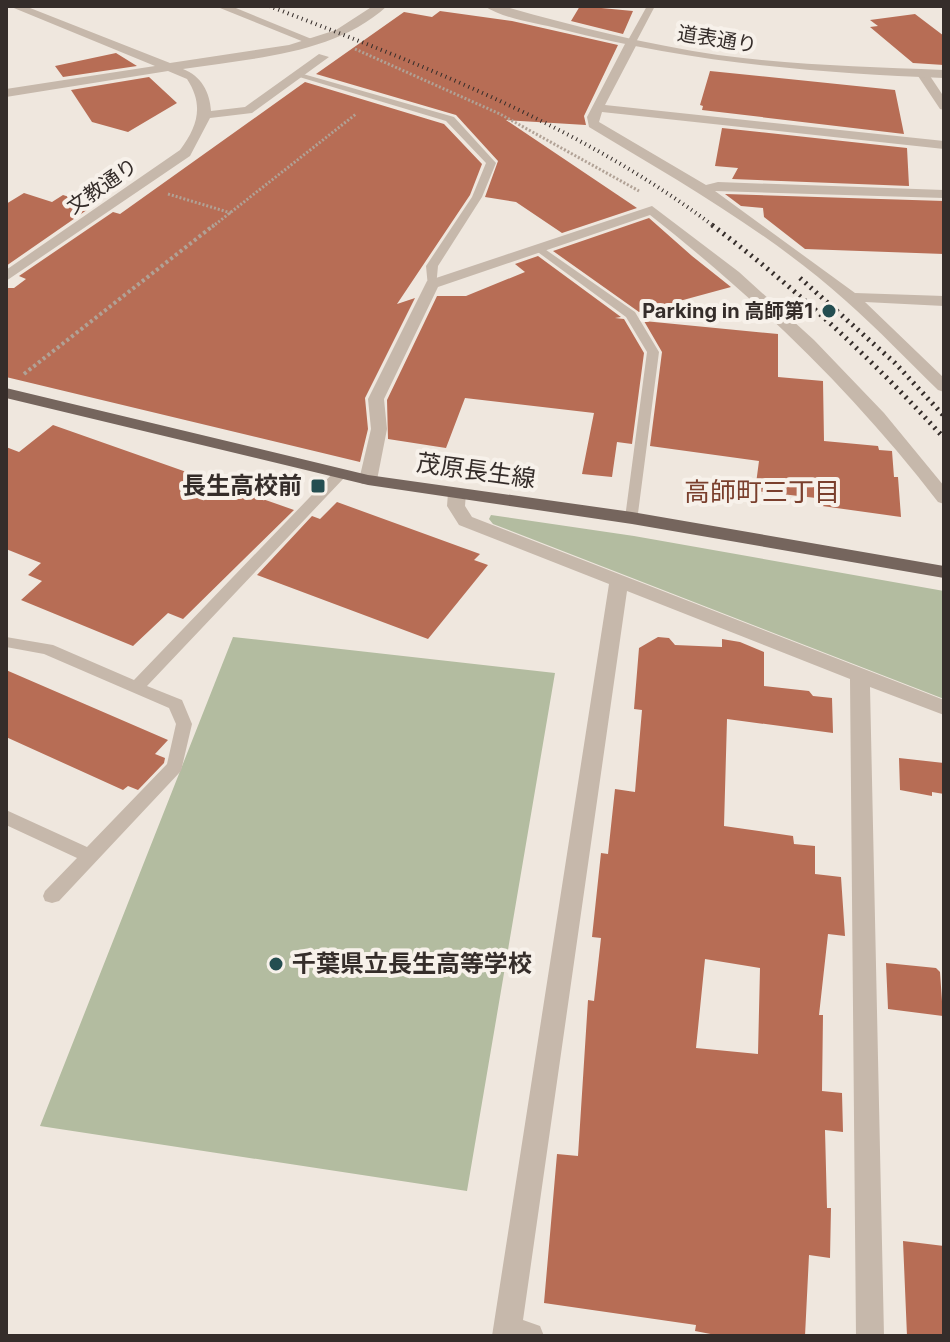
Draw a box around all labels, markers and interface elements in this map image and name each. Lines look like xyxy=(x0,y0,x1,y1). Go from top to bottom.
street label: 道表通り xyxy=(676,21,758,57)
street label: 文教通り xyxy=(62,153,142,219)
place label: Parking in 高師第1 xyxy=(642,299,813,323)
marker: Parking in 高師第1 xyxy=(820,302,838,320)
street label: 茂原長生線 xyxy=(415,448,538,493)
place label: 長生高校前 xyxy=(182,471,302,500)
district label: 高師町三丁目 xyxy=(684,476,840,507)
marker: 長生高校前 xyxy=(309,477,327,495)
place label: 千葉県立長生高等学校 xyxy=(292,949,532,978)
marker: 千葉県立長生高等学校 xyxy=(267,955,285,973)

